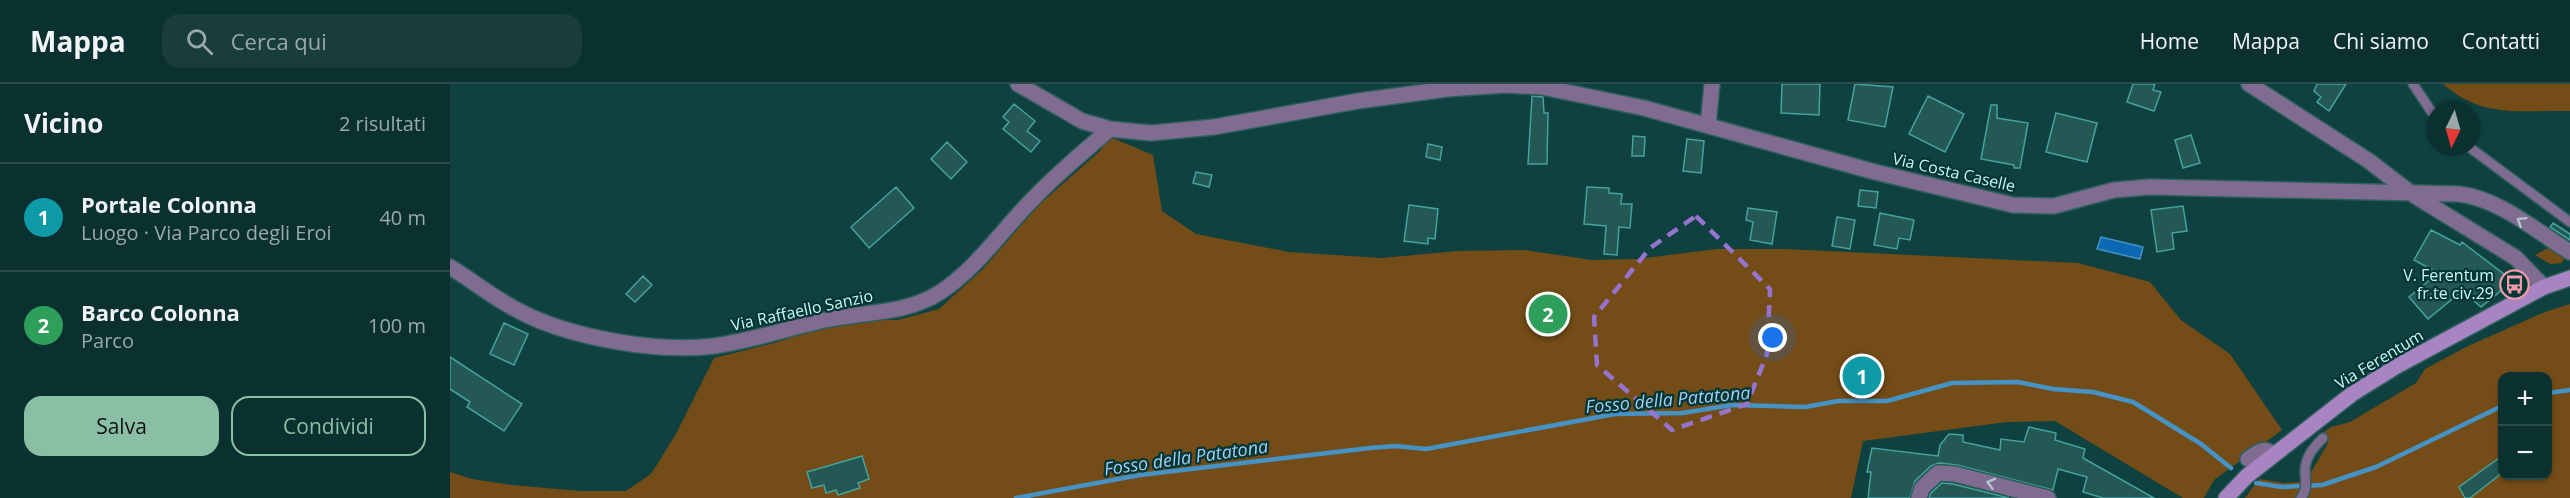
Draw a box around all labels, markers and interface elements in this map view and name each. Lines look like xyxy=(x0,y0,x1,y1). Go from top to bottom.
search box xyxy=(162,14,582,68)
text: Mappa xyxy=(30,22,126,60)
icon: search xyxy=(183,25,216,58)
text: Cerca qui xyxy=(231,26,327,56)
text: Home xyxy=(2140,27,2199,55)
text: Mappa xyxy=(2232,27,2300,55)
text: Chi siamo xyxy=(2333,27,2429,55)
text: Contatti xyxy=(2462,27,2540,55)
north arrow xyxy=(2426,102,2480,156)
text: Vicino xyxy=(24,105,103,141)
text: 2 risultati xyxy=(339,110,426,137)
street label: Via Costa Caselle xyxy=(1890,147,2018,197)
text: Portale Colonna xyxy=(81,189,257,219)
text: 1 xyxy=(38,204,49,231)
text: 40 m xyxy=(379,204,426,231)
one-way arrow xyxy=(2516,218,2527,229)
text: Luogo · Via Parco degli Eroi xyxy=(81,219,332,246)
place label: V. Ferentum fr.te civ.29 xyxy=(2403,264,2494,304)
bus stop icon: V. Ferentum fr.te civ.29 xyxy=(2499,268,2531,300)
street label: Via Raffaello Sanzio xyxy=(729,284,875,336)
pin: 2 xyxy=(1528,292,1568,336)
text: Barco Colonna xyxy=(81,297,240,327)
text: 2 xyxy=(38,312,49,339)
text: 100 m xyxy=(368,312,426,339)
your location xyxy=(1758,323,1787,352)
street label: Via Ferentum xyxy=(2331,324,2427,394)
text: Parco xyxy=(81,327,134,354)
pin: 1 xyxy=(1842,354,1882,398)
map controls xyxy=(2498,372,2552,480)
button: + xyxy=(2498,372,2552,426)
water label: Fosso della Patatona xyxy=(1584,380,1751,418)
button: Salva xyxy=(24,396,219,456)
button: Condividi xyxy=(231,396,426,456)
button: − xyxy=(2498,426,2552,480)
water label: Fosso della Patatona xyxy=(1102,434,1269,480)
one-way arrow xyxy=(1987,478,1997,491)

